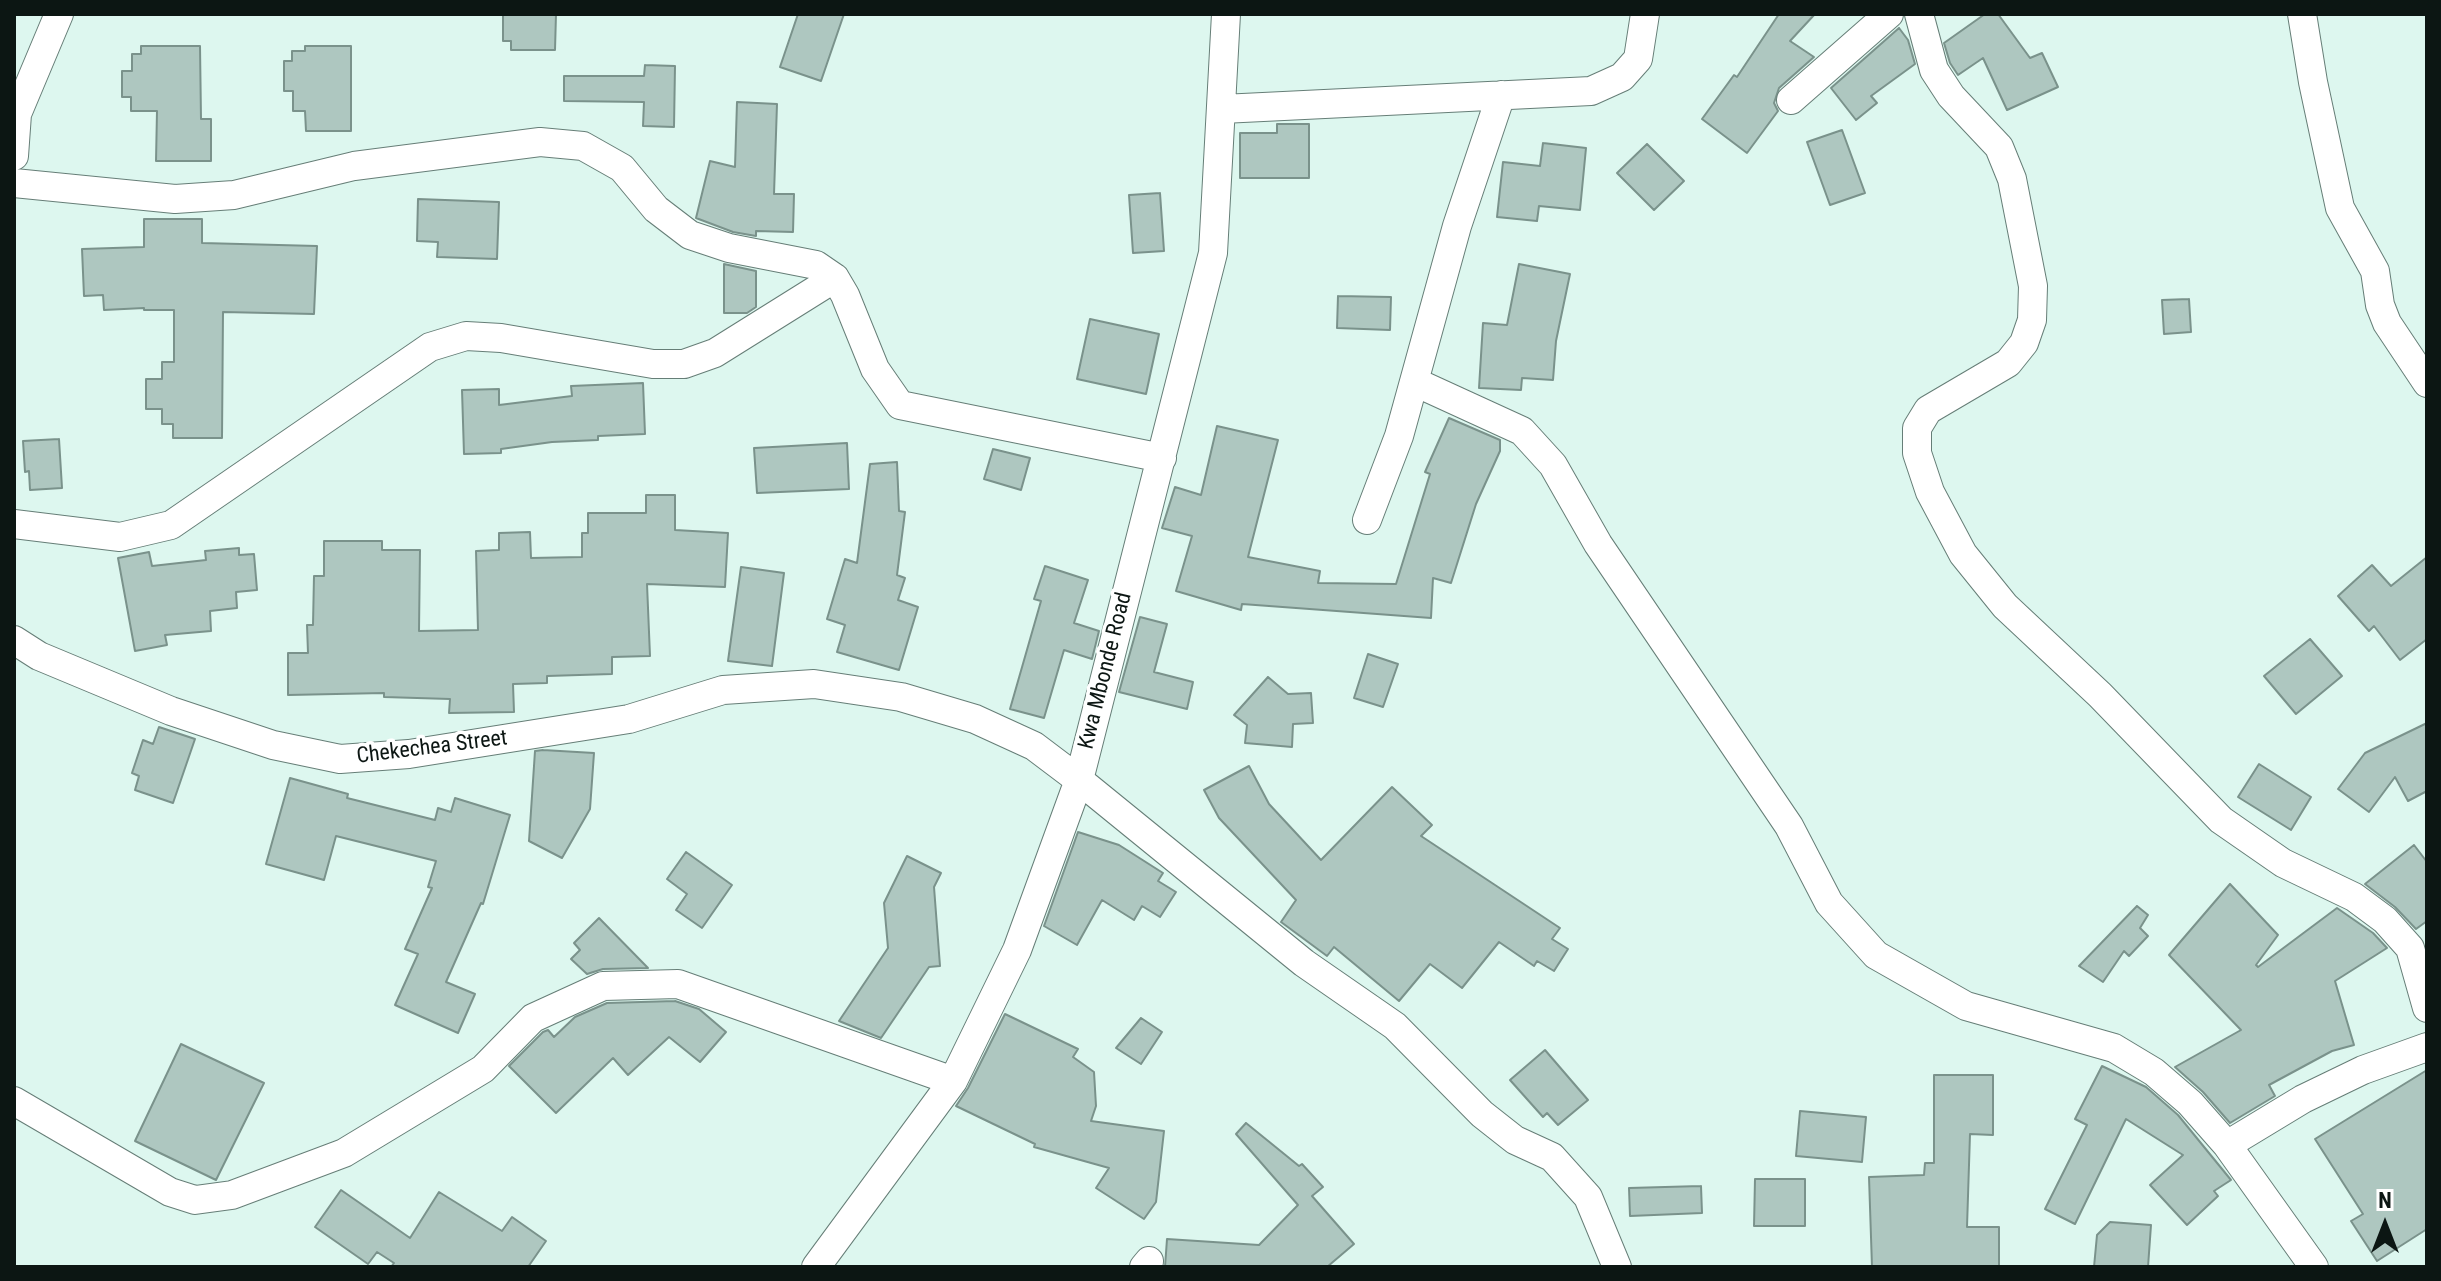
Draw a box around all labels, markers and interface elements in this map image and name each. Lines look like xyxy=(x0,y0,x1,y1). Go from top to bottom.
street label: Kwa Mbonde Road xyxy=(1074,590,1138,752)
street label: Chekechea Street xyxy=(355,726,509,770)
north arrow xyxy=(2345,1185,2425,1265)
text: N xyxy=(2378,1188,2392,1213)

